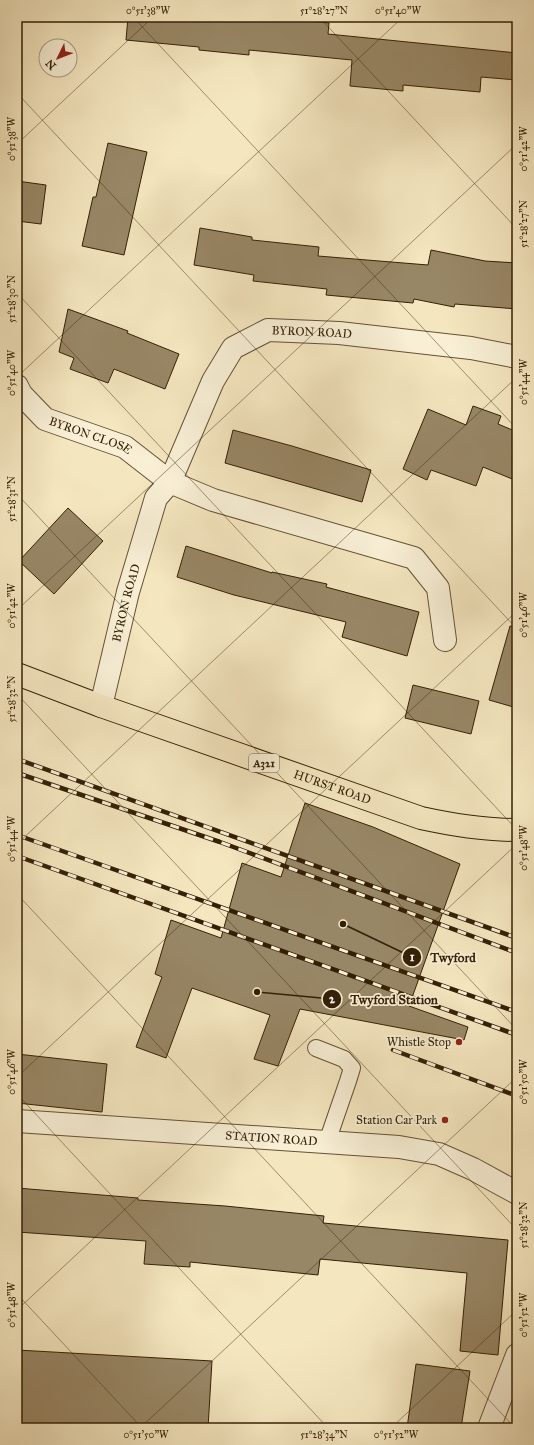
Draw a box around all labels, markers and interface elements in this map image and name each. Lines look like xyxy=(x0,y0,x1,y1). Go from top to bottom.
text: 0°51'38"W xyxy=(126,5,171,17)
text: 51°28'27"N xyxy=(300,5,349,17)
text: 0°51'40"W xyxy=(375,5,422,17)
north arrow xyxy=(38,38,78,78)
text: N xyxy=(43,56,59,72)
text: 0°51'38"W xyxy=(6,116,18,161)
text: 0°51'42"W xyxy=(518,126,530,172)
text: 51°28'27"N xyxy=(518,199,530,248)
text: 51°28'30"N xyxy=(6,275,18,323)
street label: BYRON ROAD xyxy=(271,323,353,341)
text: 0°51'40"W xyxy=(6,349,18,396)
text: 0°51'44"W xyxy=(518,359,530,405)
street label: BYRON CLOSE xyxy=(47,414,135,457)
text: 51°28'31"N xyxy=(6,475,18,522)
street label: BYRON ROAD xyxy=(109,562,143,644)
text: 0°51'42"W xyxy=(6,583,18,629)
text: 0°51'46"W xyxy=(518,592,530,638)
text: 51°28'32"N xyxy=(6,675,18,723)
road number: A321 xyxy=(249,754,279,772)
street label: HURST ROAD xyxy=(292,767,373,807)
text: 0°51'44"W xyxy=(6,816,18,862)
text: 0°51'48"W xyxy=(518,825,530,871)
callout: Twyford xyxy=(402,945,484,970)
text: 1 xyxy=(410,950,415,964)
text: Twyford xyxy=(429,950,476,966)
callout: Twyford Station xyxy=(322,987,446,1012)
text: 2 xyxy=(329,992,336,1006)
text: Twyford Station xyxy=(349,992,438,1008)
place label: Whistle Stop xyxy=(387,1035,451,1049)
marker: Whistle Stop xyxy=(454,1037,464,1047)
text: 0°51'46"W xyxy=(6,1049,18,1095)
text: 0°51'50"W xyxy=(518,1059,530,1105)
place label: Station Car Park xyxy=(356,1113,437,1127)
marker: Station Car Park xyxy=(440,1115,450,1125)
street label: STATION ROAD xyxy=(225,1128,318,1148)
text: 51°28'32"N xyxy=(518,1201,530,1249)
text: 0°51'48"W xyxy=(6,1282,18,1328)
text: 0°51'52"W xyxy=(518,1292,530,1337)
text: 0°51'50"W xyxy=(123,1429,169,1441)
text: 51°28'34"N xyxy=(300,1429,348,1441)
text: 0°51'52"W xyxy=(374,1429,419,1441)

